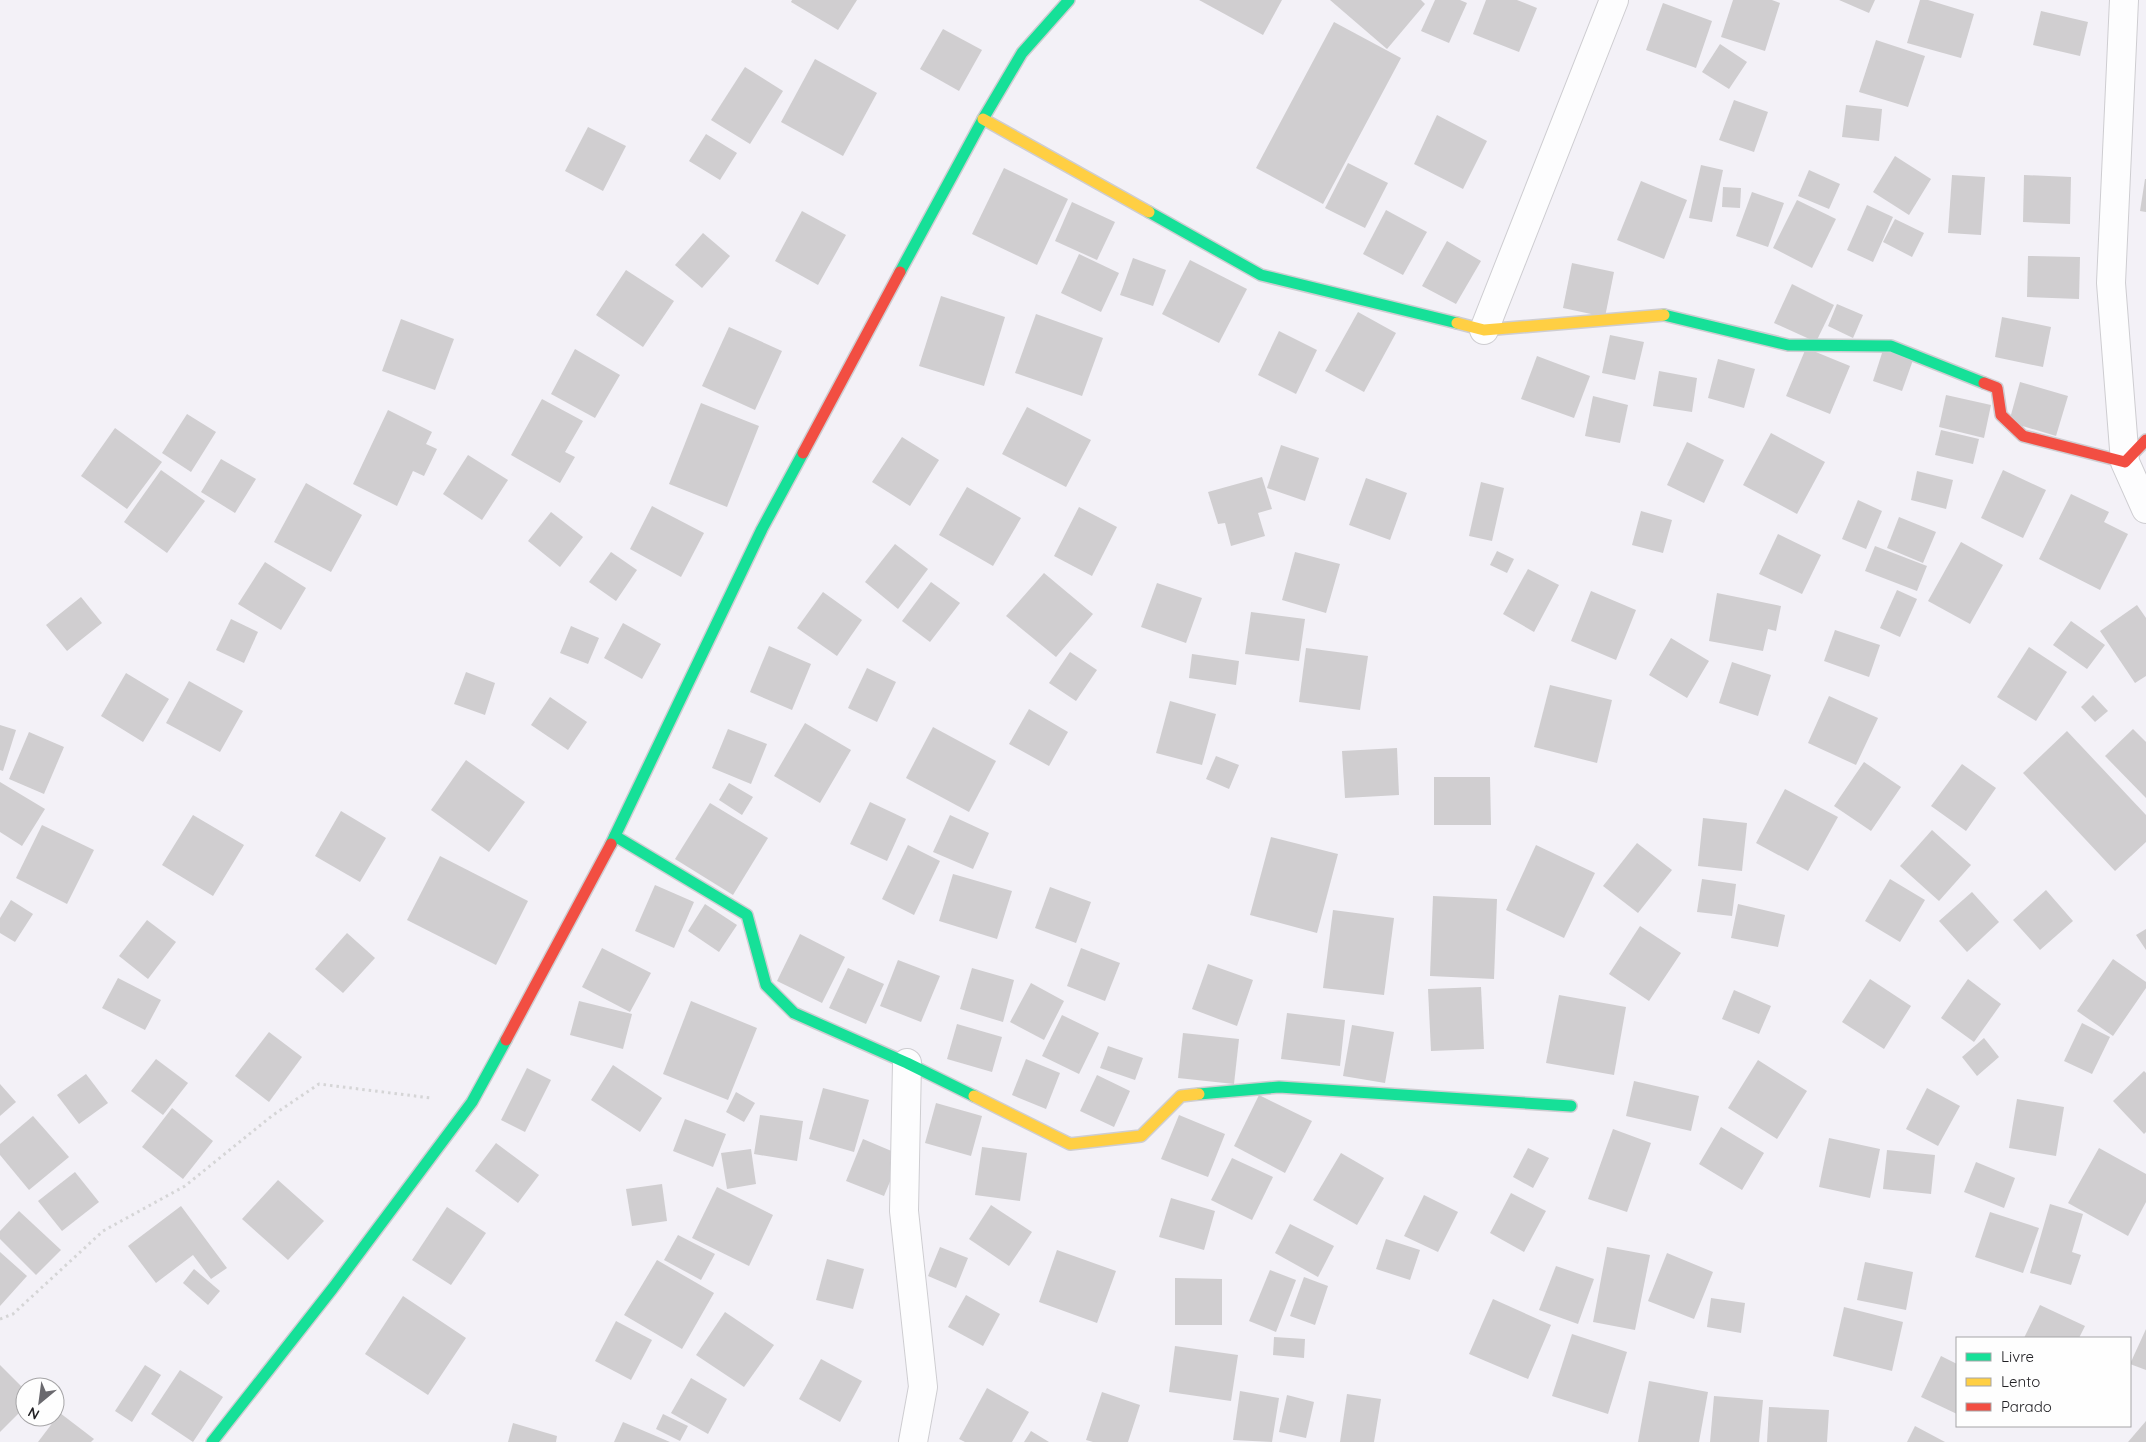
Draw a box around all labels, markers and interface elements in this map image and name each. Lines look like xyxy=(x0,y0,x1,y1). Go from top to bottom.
legend xyxy=(1956,1337,2131,1427)
text: Livre xyxy=(2001,1347,2034,1366)
text: Lento xyxy=(2001,1372,2040,1391)
north arrow xyxy=(15,1377,65,1427)
text: Parado xyxy=(2001,1397,2052,1416)
text: N xyxy=(25,1403,43,1424)

